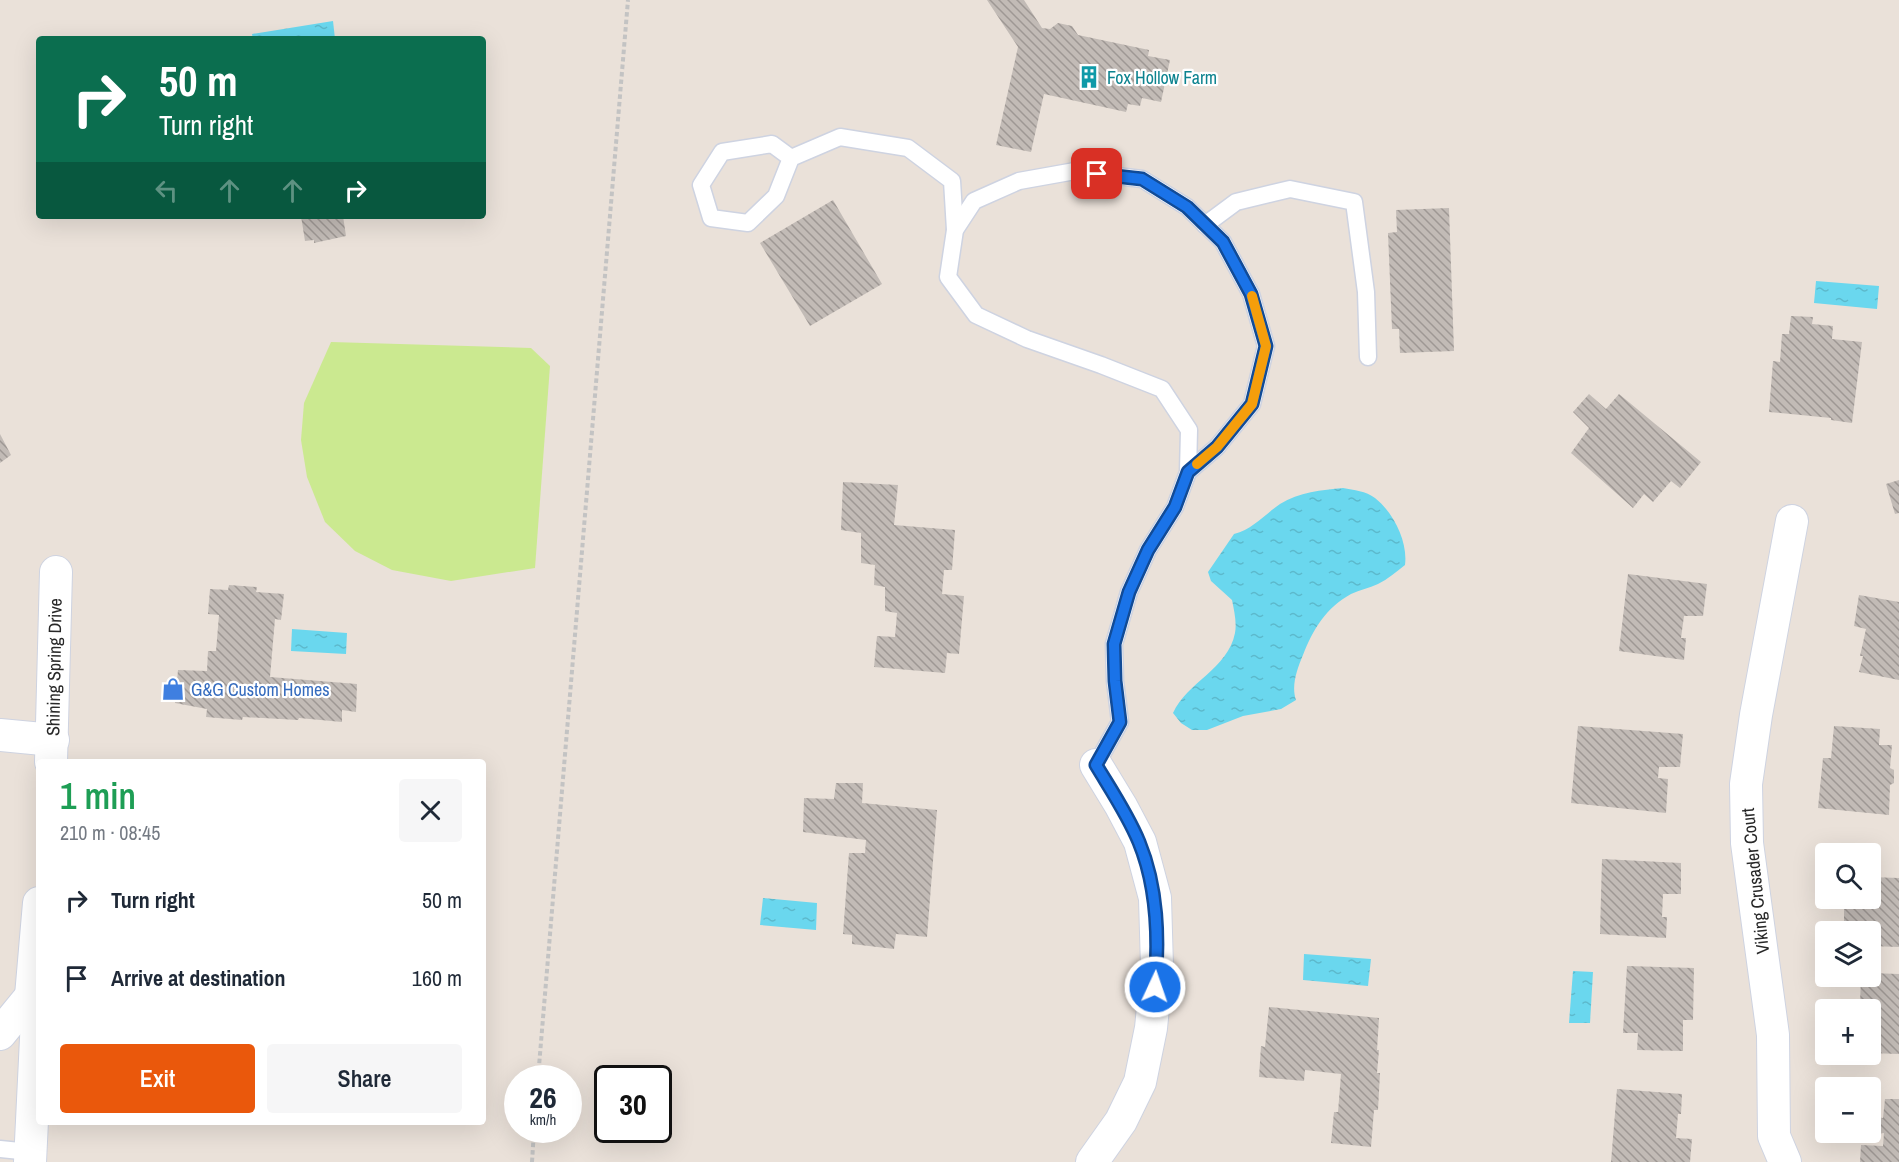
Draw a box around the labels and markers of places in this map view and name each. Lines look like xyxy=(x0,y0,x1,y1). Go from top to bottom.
building icon: Fox Hollow Farm xyxy=(1076,64,1102,90)
place label: Fox Hollow Farm xyxy=(1107,65,1217,90)
pin xyxy=(1071,148,1122,199)
shop icon: G&G Custom Homes xyxy=(160,676,186,702)
place label: G&G Custom Homes xyxy=(191,677,330,702)

